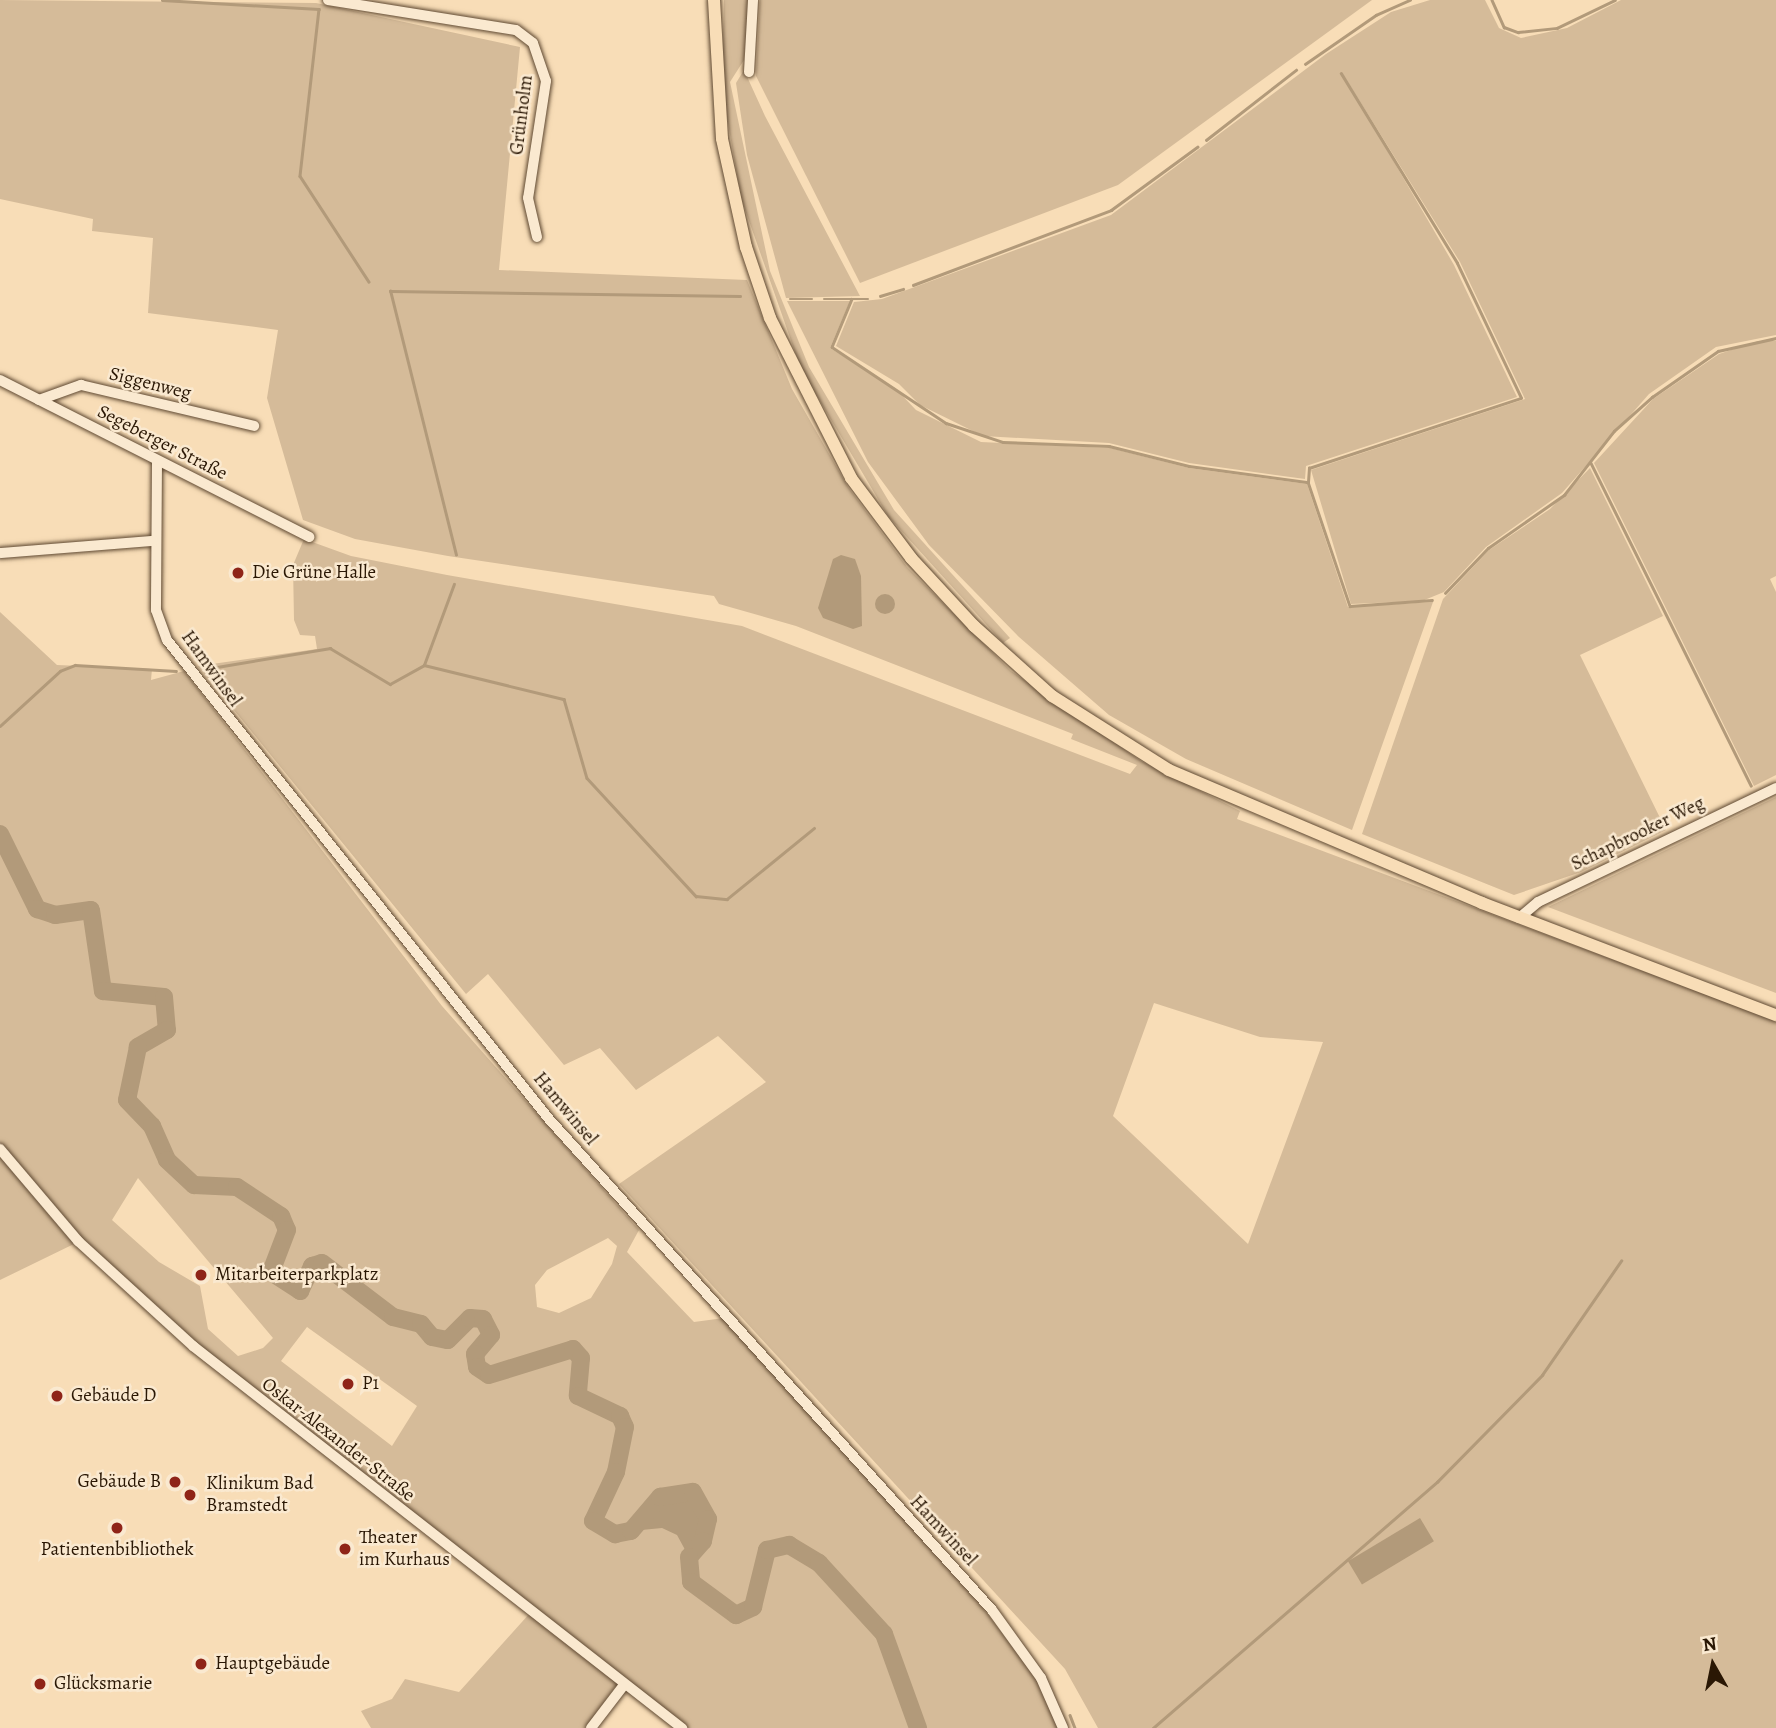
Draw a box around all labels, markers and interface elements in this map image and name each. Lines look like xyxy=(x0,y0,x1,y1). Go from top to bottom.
street label: Grünholm xyxy=(506,74,538,156)
street label: Siggenweg xyxy=(107,363,193,405)
street label: Segeberger Straße xyxy=(93,400,231,486)
place label: Die Grüne Halle xyxy=(252,562,376,584)
marker: Die Grüne Halle xyxy=(230,565,246,581)
street label: Hamwinsel xyxy=(176,627,246,711)
street label: Schapbrooker Weg xyxy=(1568,792,1708,876)
street label: Hamwinsel xyxy=(528,1068,602,1150)
place label: Mitarbeiterparkplatz xyxy=(215,1264,378,1286)
marker: Mitarbeiterparkplatz xyxy=(193,1267,209,1283)
street label: Oskar-Alexander-Straße xyxy=(257,1373,419,1507)
place label: P1 xyxy=(362,1373,379,1395)
marker: P1 xyxy=(340,1376,356,1392)
place label: Gebäude D xyxy=(71,1385,156,1407)
marker: Gebäude D xyxy=(49,1388,65,1404)
place label: Gebäude B xyxy=(78,1471,161,1493)
place label: Klinikum Bad Bramstedt xyxy=(206,1473,313,1517)
marker: Gebäude B xyxy=(167,1474,183,1490)
marker: Klinikum Bad Bramstedt xyxy=(180,1485,200,1505)
street label: Hamwinsel xyxy=(905,1491,981,1571)
marker: Patientenbibliothek xyxy=(109,1520,125,1536)
place label: Theater im Kurhaus xyxy=(359,1527,450,1571)
place label: Patientenbibliothek xyxy=(40,1539,194,1561)
marker: Theater im Kurhaus xyxy=(337,1541,353,1557)
north arrow xyxy=(1678,1630,1748,1700)
text: N xyxy=(1701,1630,1719,1658)
place label: Hauptgebäude xyxy=(215,1653,330,1675)
marker: Hauptgebäude xyxy=(193,1656,209,1672)
place label: Glücksmarie xyxy=(54,1673,152,1695)
marker: Glücksmarie xyxy=(32,1676,48,1692)

